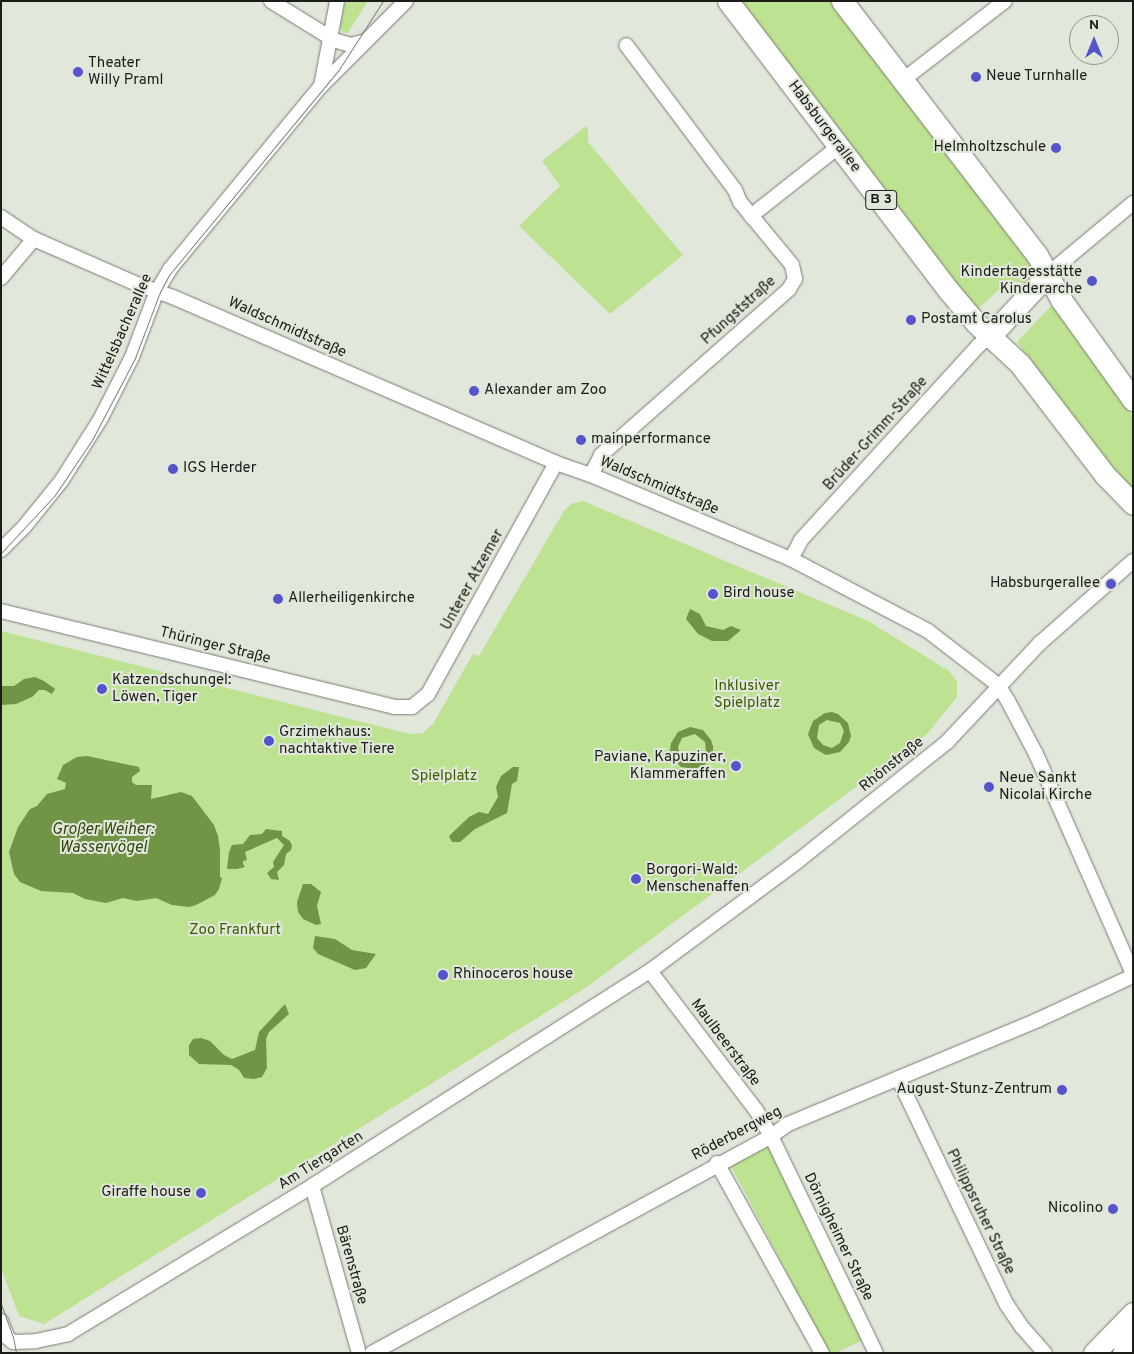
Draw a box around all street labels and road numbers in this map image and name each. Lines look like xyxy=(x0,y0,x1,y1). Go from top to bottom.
street label: Habsburgerallee xyxy=(784,78,864,176)
road number: B 3 xyxy=(865,188,897,212)
street label: Wittelsbacherallee xyxy=(89,271,157,393)
street label: Pfungststraße xyxy=(698,273,780,349)
street label: Waldschmidtstraße xyxy=(225,294,349,362)
street label: Brüder-Grimm-Straße xyxy=(820,373,932,495)
street label: Waldschmidtstraße xyxy=(597,453,721,519)
street label: Unterer Atzemer xyxy=(438,526,508,634)
street label: Thüringer Straße xyxy=(158,624,272,668)
street label: Rhönstraße xyxy=(856,734,928,796)
street label: Maulbeerstraße xyxy=(686,996,764,1090)
street label: Röderbergweg xyxy=(689,1103,785,1165)
street label: Am Tiergarten xyxy=(275,1128,367,1194)
street label: Philippsruher Straße xyxy=(942,1146,1018,1278)
street label: Dörnigheimer Straße xyxy=(799,1170,877,1304)
street label: Bärenstraße xyxy=(331,1223,371,1307)

